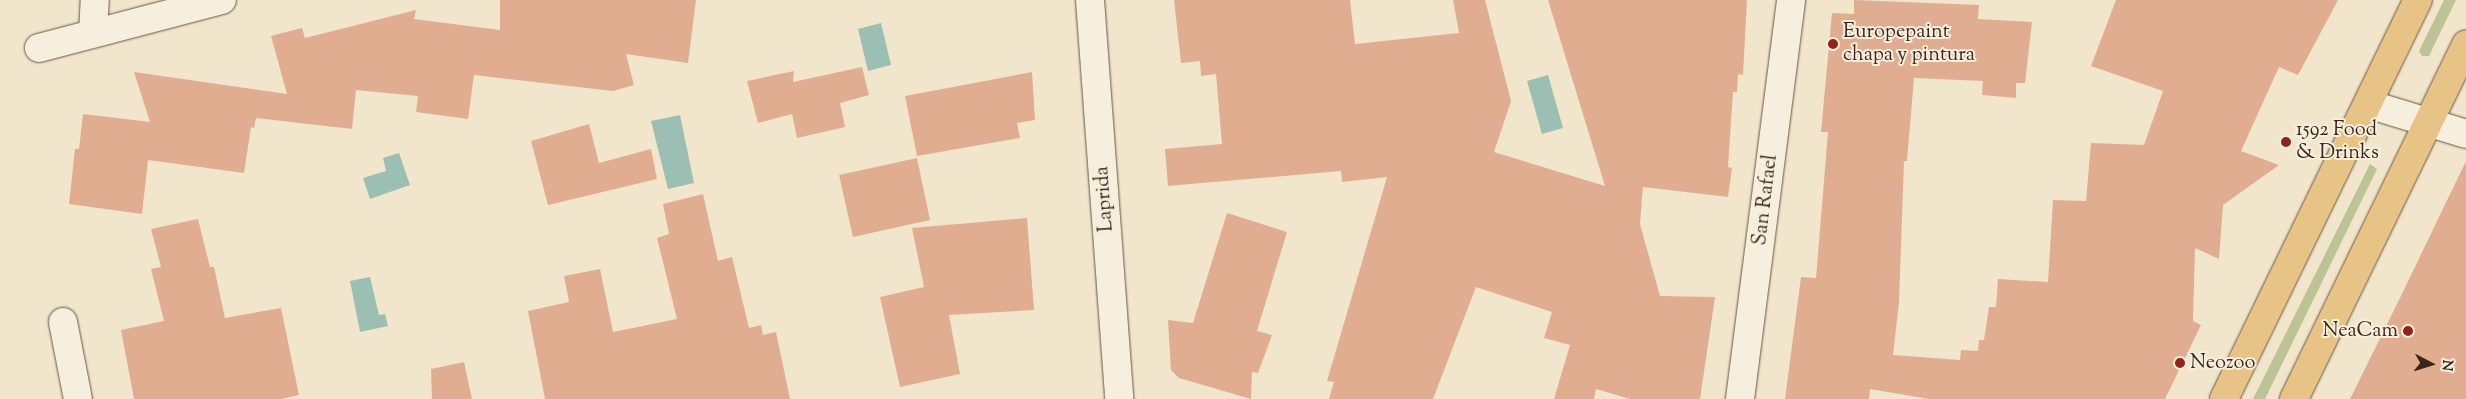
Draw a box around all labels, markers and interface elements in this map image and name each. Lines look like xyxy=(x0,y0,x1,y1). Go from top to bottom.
place label: Europepaint chapa y pintura xyxy=(1843,21,1975,68)
marker: Europepaint chapa y pintura xyxy=(1827,38,1839,50)
place label: 1592 Food & Drinks xyxy=(2296,118,2379,165)
marker: 1592 Food & Drinks xyxy=(2280,136,2292,148)
street label: San Rafael xyxy=(1749,153,1783,247)
street label: Laprida xyxy=(1091,165,1119,233)
place label: NeaCam xyxy=(2322,319,2398,343)
marker: NeaCam xyxy=(2402,325,2414,337)
north arrow xyxy=(2406,339,2456,389)
place label: Neozoo xyxy=(2190,351,2255,375)
marker: Neozoo xyxy=(2174,357,2186,369)
text: N xyxy=(2435,359,2456,372)

